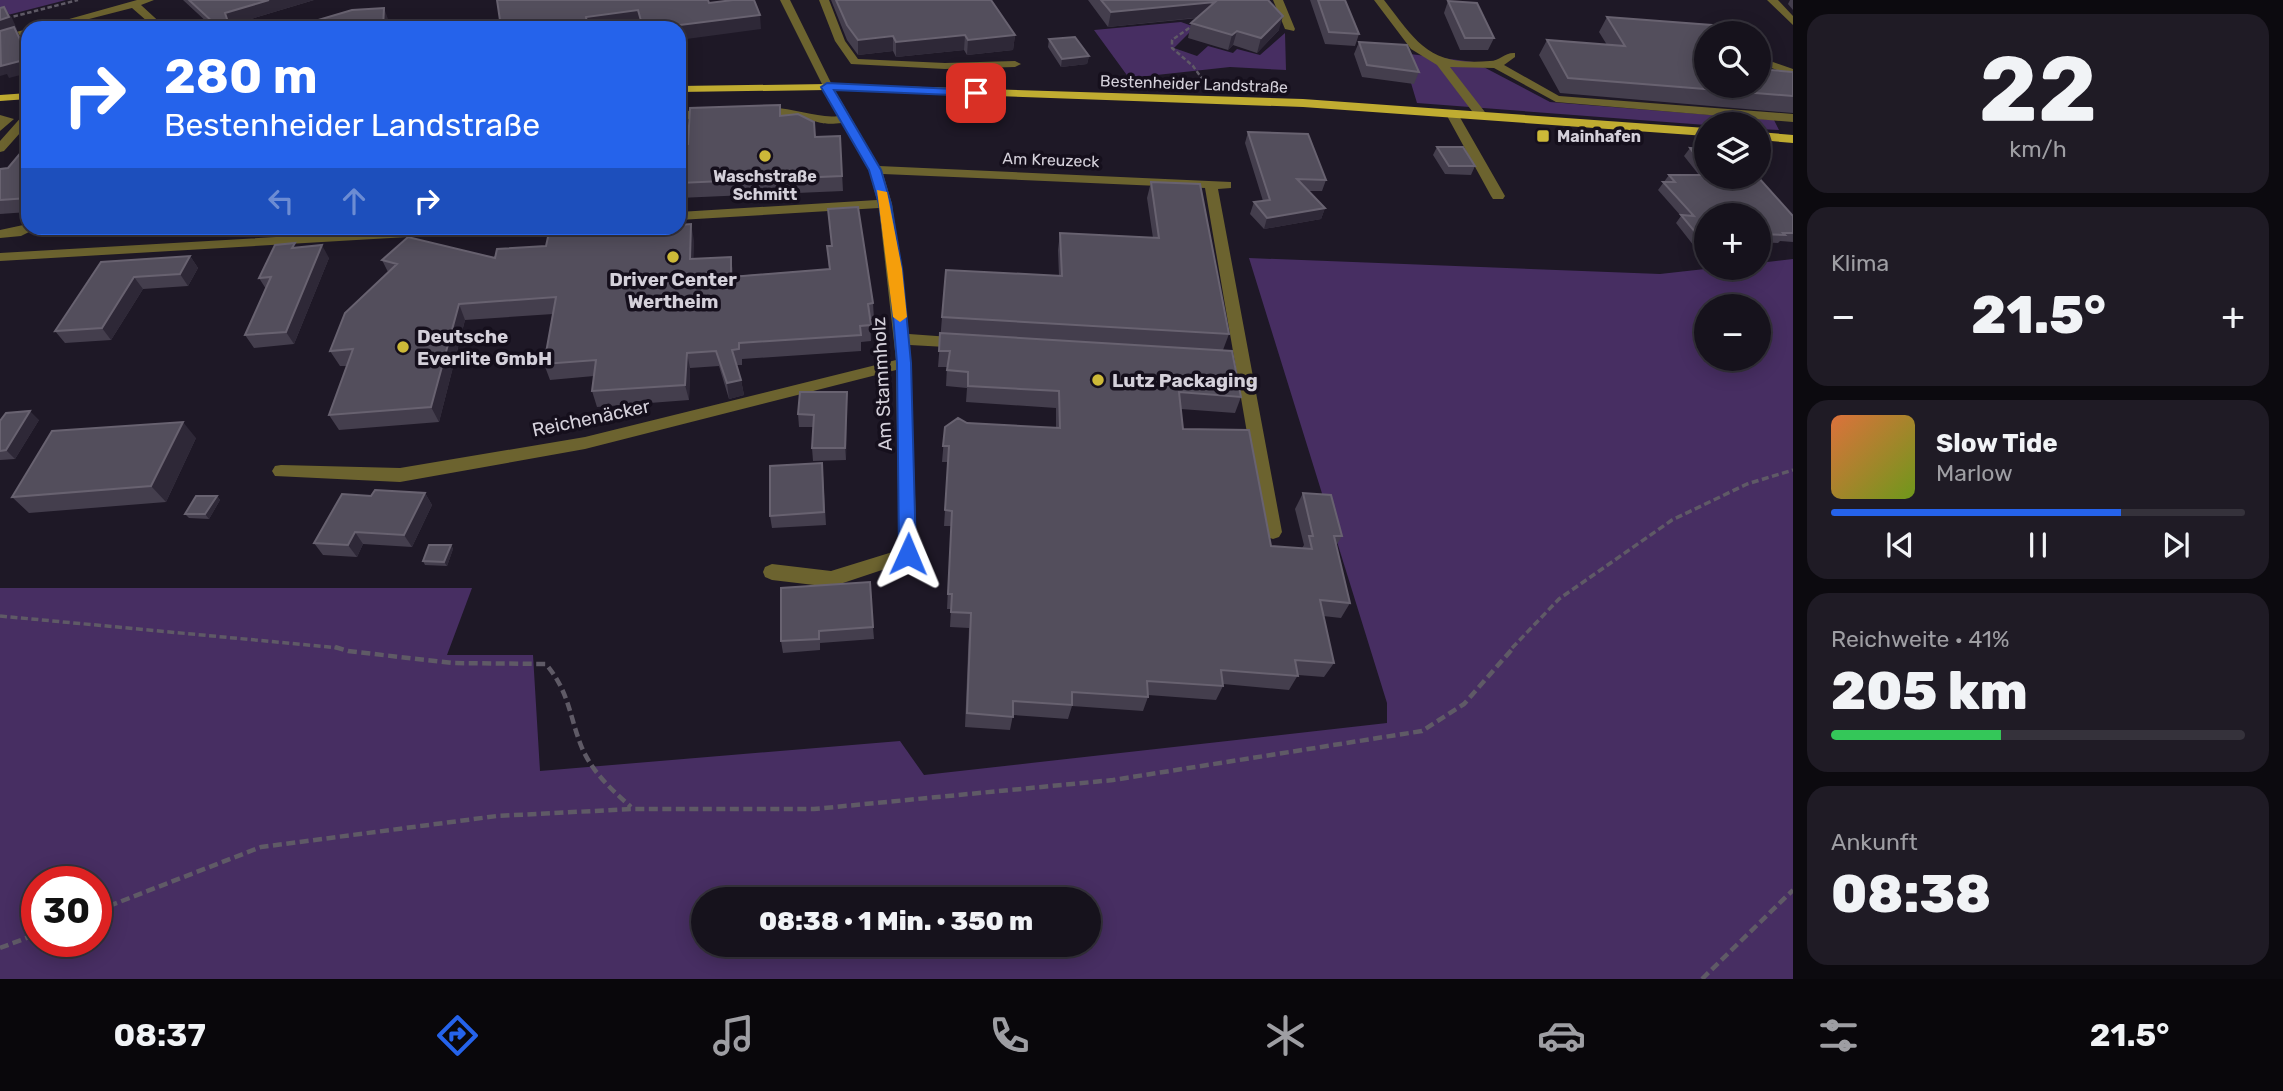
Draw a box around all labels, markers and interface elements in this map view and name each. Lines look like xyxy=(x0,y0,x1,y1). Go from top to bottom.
map controls xyxy=(1694,21,1771,371)
button: search xyxy=(1694,21,1771,98)
text: 22 xyxy=(1979,35,2097,143)
text: 280 m xyxy=(164,47,318,105)
icon: right xyxy=(49,49,140,140)
pin xyxy=(946,63,1006,123)
street label: Bestenheider Landstraße xyxy=(1100,71,1288,97)
icon: arrive xyxy=(957,74,995,112)
text: Bestenheider Landstraße xyxy=(164,106,540,144)
button: layers xyxy=(1694,112,1771,189)
place label: Mainhafen xyxy=(1557,127,1641,146)
marker: Mainhafen xyxy=(1535,128,1551,144)
text: km/h xyxy=(2009,135,2067,163)
marker: Waschstraße Schmitt xyxy=(757,148,773,164)
street label: Am Kreuzeck xyxy=(1002,149,1101,171)
place label: Waschstraße Schmitt xyxy=(713,167,817,204)
icon: left xyxy=(262,182,300,220)
icon: ahead xyxy=(335,182,373,220)
icon: right xyxy=(408,182,446,220)
button: + xyxy=(1694,203,1771,280)
marker: Driver Center Wertheim xyxy=(665,249,681,265)
text: Klima xyxy=(1831,249,1889,277)
place label: Driver Center Wertheim xyxy=(609,268,737,313)
text: 21.5° xyxy=(1971,284,2106,346)
text: − xyxy=(1831,293,1856,339)
text: + xyxy=(2221,293,2245,339)
button: − xyxy=(1694,294,1771,371)
street label: Am Stammholz xyxy=(867,316,897,452)
place label: Deutsche Everlite GmbH xyxy=(417,325,552,370)
marker: Deutsche Everlite GmbH xyxy=(395,339,411,355)
place label: Lutz Packaging xyxy=(1112,369,1258,392)
marker: Lutz Packaging xyxy=(1090,372,1106,388)
street label: Reichenäcker xyxy=(530,394,653,442)
text: Slow Tide xyxy=(1936,428,2058,459)
text: Marlow xyxy=(1936,459,2013,487)
position arrow xyxy=(871,517,945,591)
icon: previous xyxy=(1881,526,1919,564)
icon: pause xyxy=(2019,526,2057,564)
icon: next xyxy=(2157,526,2195,564)
text: Reichweite · 41% xyxy=(1831,625,2009,653)
text: 205 km xyxy=(1831,660,2028,722)
text: Ankunft xyxy=(1831,828,1918,856)
text: 08:38 xyxy=(1831,863,1991,925)
speed limit sign: 30 xyxy=(21,866,112,957)
text: 08:38 · 1 Min. · 350 m xyxy=(759,906,1033,937)
icon: directions xyxy=(433,1011,482,1060)
icon: music xyxy=(709,1011,758,1060)
icon: phone xyxy=(985,1011,1034,1060)
icon: climate xyxy=(1261,1011,1310,1060)
icon: car xyxy=(1537,1011,1586,1060)
icon: filters xyxy=(1814,1011,1863,1060)
text: 08:37 xyxy=(114,1016,206,1054)
text: 21.5° xyxy=(2090,1016,2169,1054)

